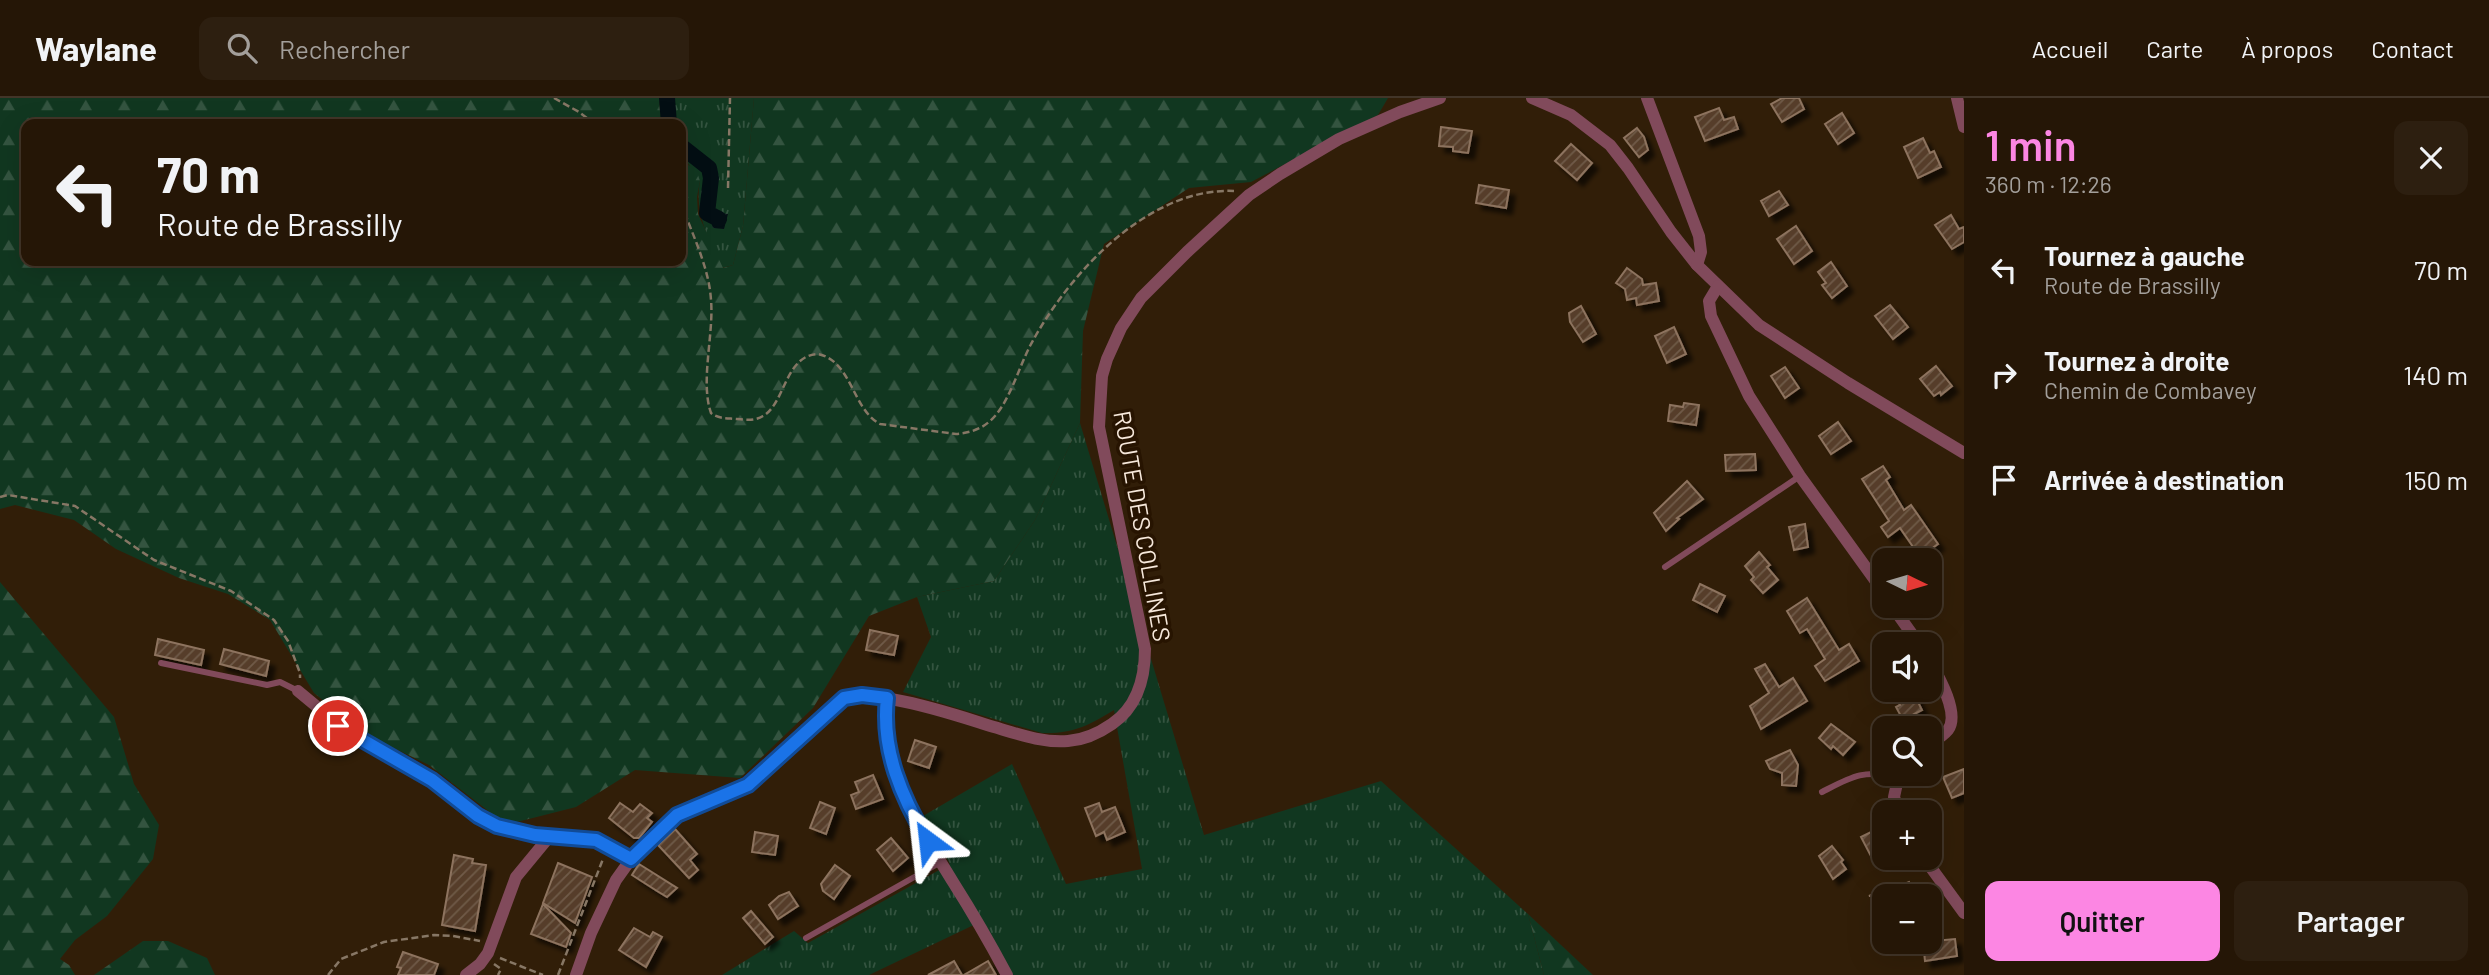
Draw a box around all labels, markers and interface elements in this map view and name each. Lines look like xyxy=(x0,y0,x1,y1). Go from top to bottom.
search box xyxy=(199,17,689,80)
text: Waylane xyxy=(35,28,157,68)
icon: search xyxy=(223,29,261,67)
text: Rechercher xyxy=(279,33,410,64)
text: Accueil xyxy=(2032,34,2108,63)
text: Carte xyxy=(2146,34,2203,63)
text: À propos xyxy=(2241,34,2333,63)
text: Contact xyxy=(2371,34,2454,63)
text: 1 min xyxy=(1985,119,2077,169)
button: close xyxy=(2394,121,2468,195)
text: 70 m xyxy=(157,144,260,203)
icon: left xyxy=(42,147,133,238)
text: 360 m · 12:26 xyxy=(1985,170,2112,198)
text: Route de Brassilly xyxy=(157,204,403,242)
text: Tournez à gauche xyxy=(2044,240,2245,271)
icon: left xyxy=(1985,251,2023,289)
text: 70 m xyxy=(2414,254,2468,285)
text: Route de Brassilly xyxy=(2044,271,2221,299)
text: Tournez à droite xyxy=(2044,345,2229,376)
icon: right xyxy=(1985,356,2023,394)
text: 140 m xyxy=(2403,359,2468,390)
text: Chemin de Combavey xyxy=(2044,376,2257,404)
street label: ROUTE DES COLLINES xyxy=(1108,408,1178,644)
icon: arrive xyxy=(1985,461,2023,499)
text: Arrivée à destination xyxy=(2044,464,2284,495)
text: 150 m xyxy=(2404,464,2468,495)
north arrow xyxy=(1872,548,1942,618)
map controls xyxy=(1872,548,1942,954)
button: sound xyxy=(1872,632,1942,702)
pin xyxy=(308,696,368,756)
icon: arrive xyxy=(319,707,357,745)
button: search xyxy=(1872,716,1942,786)
button: + xyxy=(1872,800,1942,870)
position arrow xyxy=(891,804,965,878)
button: Quitter xyxy=(1985,881,2220,961)
button: Partager xyxy=(2234,881,2468,961)
button: − xyxy=(1872,884,1942,954)

